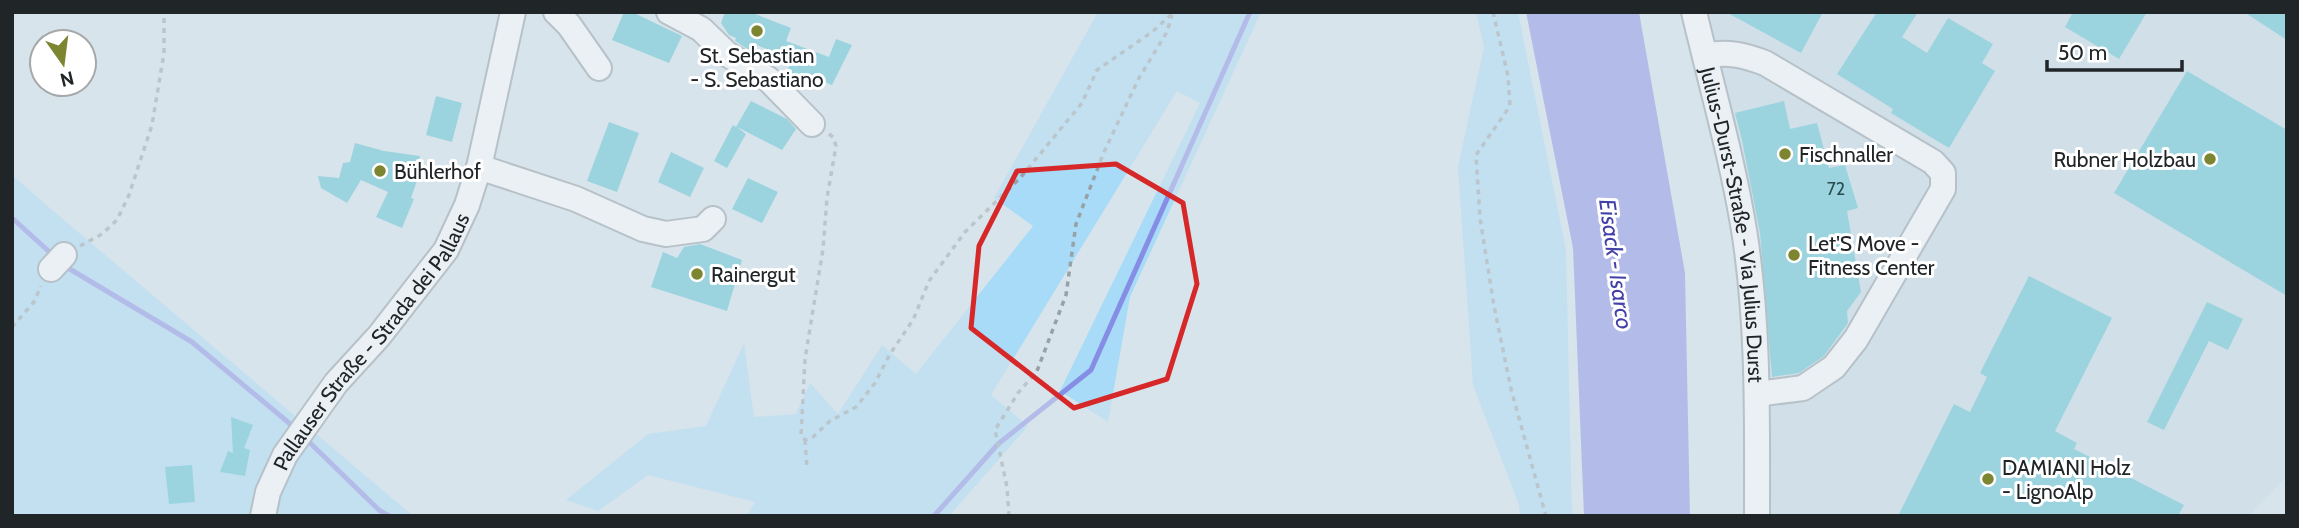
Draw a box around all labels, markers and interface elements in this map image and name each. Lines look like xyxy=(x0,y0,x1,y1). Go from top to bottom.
marker: St. Sebastian - S. Sebastiano xyxy=(749,23,765,39)
north arrow xyxy=(28,28,98,98)
scale bar xyxy=(2047,28,2182,72)
text: 50 m xyxy=(2058,40,2107,65)
place label: St. Sebastian - S. Sebastiano xyxy=(690,43,824,92)
street label: Julius-Durst-Straße - Via Julius Durst xyxy=(1695,63,1769,383)
text: N xyxy=(58,66,76,92)
place label: Fischnaller xyxy=(1799,142,1893,167)
marker: Fischnaller xyxy=(1777,146,1793,162)
place label: Rubner Holzbau xyxy=(2053,147,2196,172)
marker: Rubner Holzbau xyxy=(2202,151,2218,167)
place label: Bühlerhof xyxy=(394,159,481,184)
marker: Bühlerhof xyxy=(372,163,388,179)
house number: 72 xyxy=(1827,178,1845,200)
water label: Eisack - Isarco xyxy=(1593,197,1639,331)
street label: Pallauser Straße - Strada dei Pallaus xyxy=(267,208,474,474)
place label: Let'S Move - Fitness Center xyxy=(1808,231,1935,280)
marker: Let'S Move - Fitness Center xyxy=(1786,247,1802,263)
place label: Rainergut xyxy=(711,262,796,287)
marker: Rainergut xyxy=(689,266,705,282)
place label: DAMIANI Holz - LignoAlp xyxy=(2002,455,2131,504)
marker: DAMIANI Holz - LignoAlp xyxy=(1980,471,1996,487)

